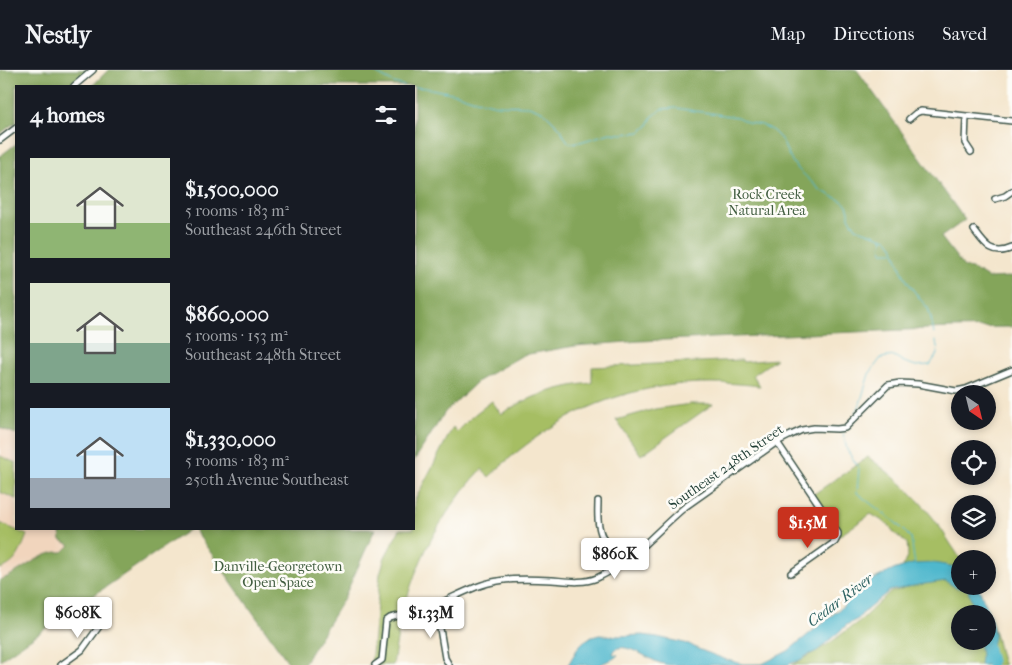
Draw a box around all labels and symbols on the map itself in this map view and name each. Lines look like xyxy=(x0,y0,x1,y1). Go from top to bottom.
park label: Rock Creek Natural Area xyxy=(728,186,806,219)
north arrow xyxy=(951,385,996,430)
street label: Southeast 248th Street xyxy=(665,421,787,513)
pin: $1.5M xyxy=(773,506,843,549)
pin: $860K xyxy=(580,538,650,580)
park label: Danville-Georgetown Open Space xyxy=(214,558,342,591)
water label: Cedar River xyxy=(804,569,877,631)
pin: $608K xyxy=(43,596,113,639)
pin: $1.33M xyxy=(390,596,472,639)

